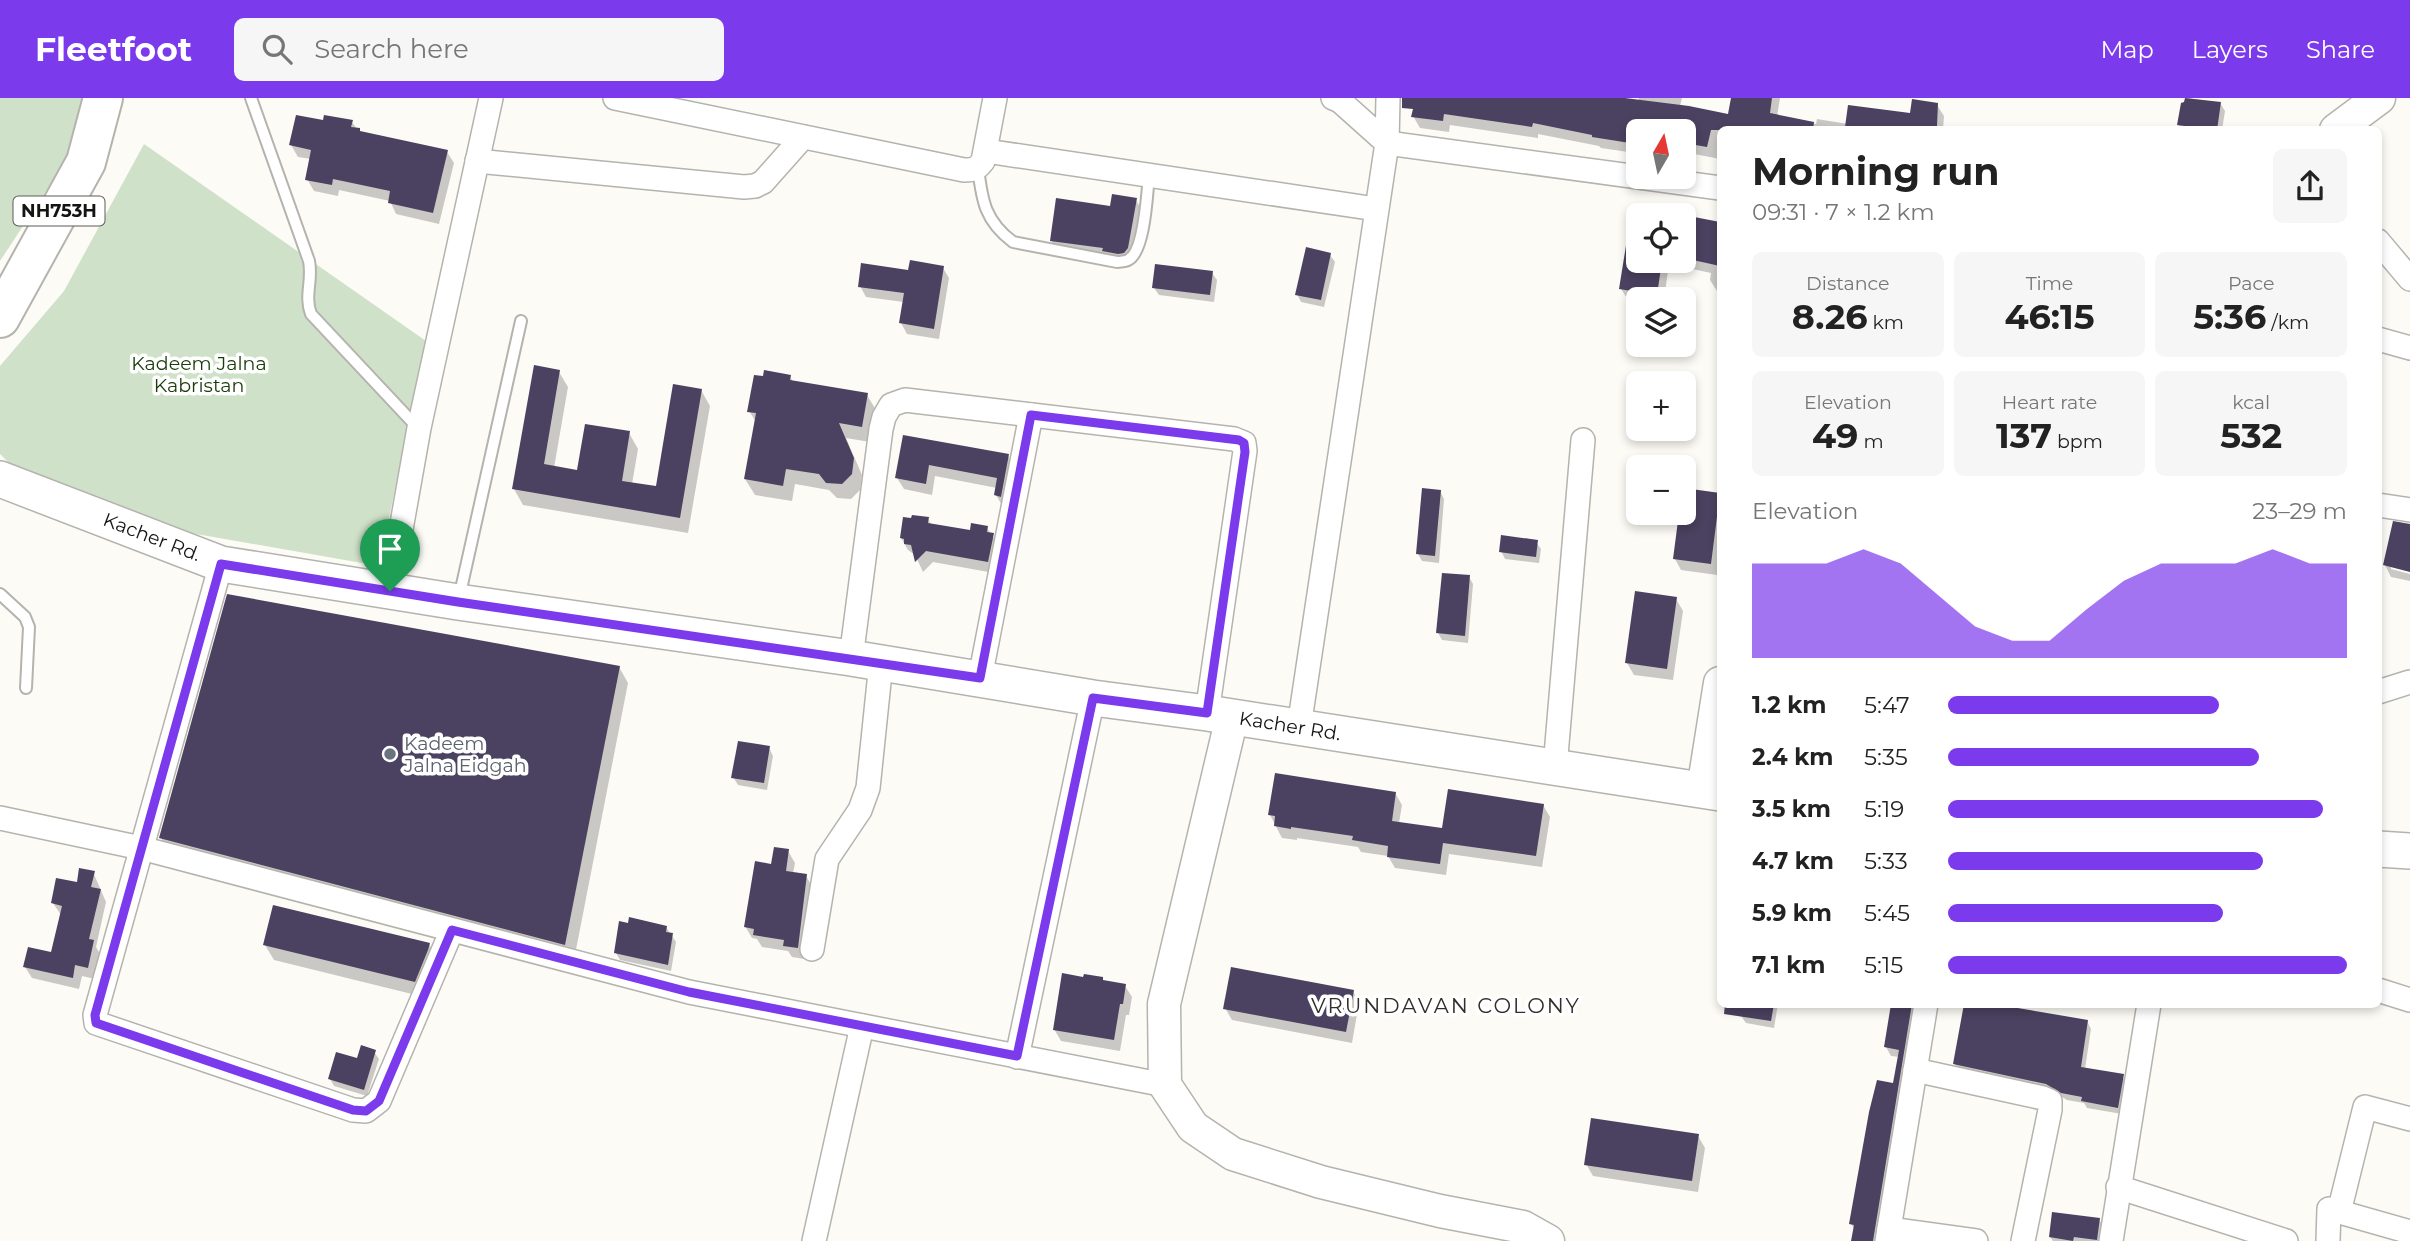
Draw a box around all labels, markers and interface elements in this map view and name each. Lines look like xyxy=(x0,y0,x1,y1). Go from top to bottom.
search box xyxy=(234,18,724,81)
text: Fleetfoot xyxy=(35,29,192,69)
icon: search xyxy=(258,30,296,68)
text: Search here xyxy=(314,33,469,65)
text: Map xyxy=(2100,35,2154,64)
text: Layers xyxy=(2192,35,2268,64)
text: Share xyxy=(2306,35,2375,64)
north arrow xyxy=(1626,119,1696,189)
map controls xyxy=(1626,119,1696,525)
text: Morning run xyxy=(1752,148,2000,195)
button: share xyxy=(2273,149,2347,223)
road number: NH753H xyxy=(14,196,104,226)
text: 09:31 · 7 × 1.2 km xyxy=(1752,198,1935,226)
button: locate xyxy=(1626,203,1696,273)
text: Distance xyxy=(1806,272,1890,295)
text: Time xyxy=(2026,272,2073,295)
text: Pace xyxy=(2228,272,2274,295)
button: layers xyxy=(1626,287,1696,357)
text: 8.26 xyxy=(1792,295,1868,338)
text: 46:15 xyxy=(2004,295,2095,338)
text: 5:36 xyxy=(2193,295,2266,338)
text: km xyxy=(1868,311,1904,334)
text: /km xyxy=(2266,311,2309,334)
park label: Kadeem Jalna Kabristan xyxy=(131,352,267,397)
button: + xyxy=(1626,371,1696,441)
text: Elevation xyxy=(1804,391,1892,414)
text: Heart rate xyxy=(2002,391,2097,414)
text: kcal xyxy=(2232,391,2270,414)
text: 49 xyxy=(1812,414,1858,457)
text: 137 xyxy=(1996,414,2052,457)
text: 532 xyxy=(2220,414,2282,457)
text: m xyxy=(1858,430,1884,453)
text: bpm xyxy=(2052,430,2103,453)
button: − xyxy=(1626,455,1696,525)
text: Elevation xyxy=(1752,497,1858,525)
text: 23–29 m xyxy=(2252,497,2347,525)
street label: Kacher Rd. xyxy=(100,508,204,566)
pin xyxy=(360,519,420,591)
icon: arrive xyxy=(371,530,409,568)
text: 1.2 km xyxy=(1752,691,1826,719)
text: 5:47 xyxy=(1864,691,1910,719)
street label: Kacher Rd. xyxy=(1238,707,1342,745)
place label: Kadeem Jalna Eidgah xyxy=(403,732,527,777)
text: 2.4 km xyxy=(1752,743,1833,771)
text: 5:35 xyxy=(1864,743,1908,771)
marker: Kadeem Jalna Eidgah xyxy=(382,746,398,762)
text: 3.5 km xyxy=(1752,795,1831,823)
text: 5:19 xyxy=(1864,795,1904,823)
text: 4.7 km xyxy=(1752,847,1834,875)
text: 5:33 xyxy=(1864,847,1908,875)
text: 5.9 km xyxy=(1752,899,1832,927)
text: 5:45 xyxy=(1864,899,1910,927)
text: 7.1 km xyxy=(1752,951,1825,979)
text: 5:15 xyxy=(1864,951,1903,979)
district label: VRUNDAVAN COLONY xyxy=(1311,993,1581,1018)

